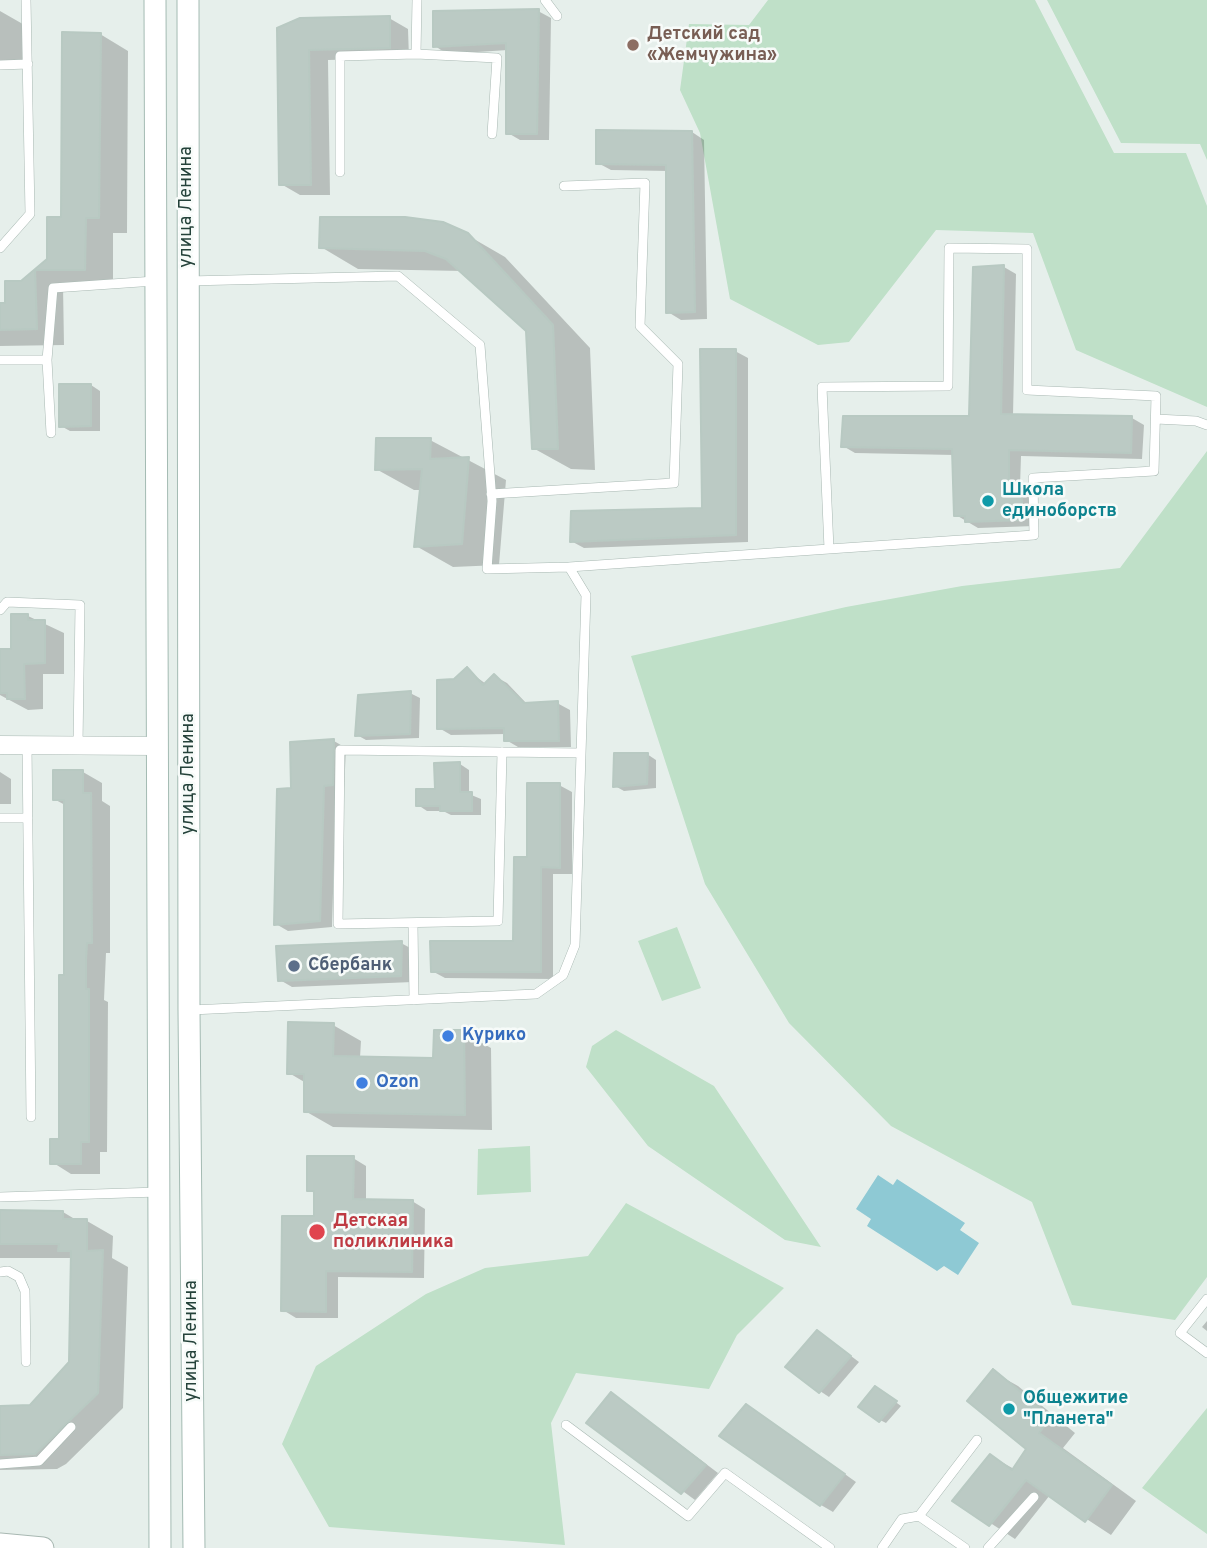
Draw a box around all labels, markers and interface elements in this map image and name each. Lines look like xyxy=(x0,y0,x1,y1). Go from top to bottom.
place label: Детский сад «Жемчужина» xyxy=(647,24,777,66)
marker: Детский сад «Жемчужина» xyxy=(625,37,641,53)
street label: улица Ленина xyxy=(176,146,198,268)
place label: Школа единоборств xyxy=(1002,480,1117,522)
marker: Школа единоборств xyxy=(980,493,996,509)
street label: улица Ленина xyxy=(178,713,200,835)
place label: Сбербанк xyxy=(308,955,392,977)
marker: Сбербанк xyxy=(286,958,302,974)
place label: Курико xyxy=(462,1025,526,1047)
marker: Курико xyxy=(440,1028,456,1044)
place label: Ozon xyxy=(376,1072,419,1094)
marker: Ozon xyxy=(354,1075,370,1091)
place label: Детская поликлиника xyxy=(333,1211,453,1254)
marker: Детская поликлиника xyxy=(307,1222,327,1242)
street label: улица Ленина xyxy=(181,1280,203,1402)
place label: Общежитие "Планета" xyxy=(1023,1388,1128,1430)
marker: Общежитие "Планета" xyxy=(1001,1401,1017,1417)

